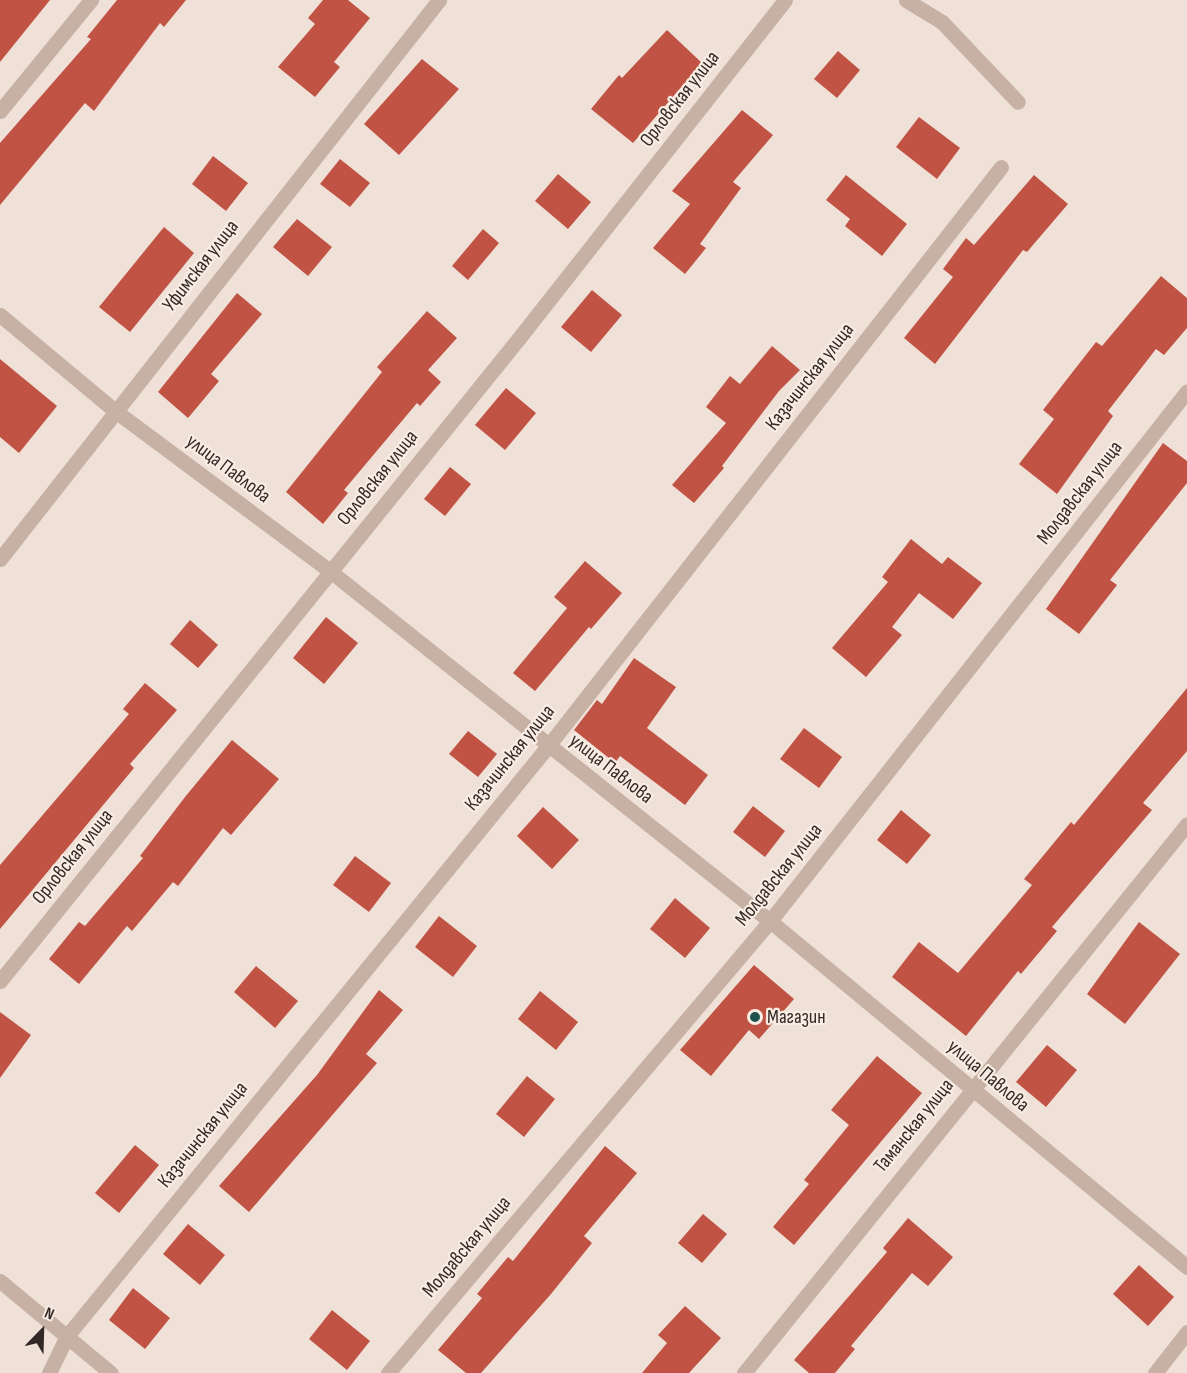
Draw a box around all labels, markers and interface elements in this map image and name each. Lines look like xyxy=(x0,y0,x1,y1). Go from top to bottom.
street label: Орловская улица xyxy=(635,46,725,152)
street label: Уфимская улица xyxy=(158,215,244,317)
street label: Казачинская улица xyxy=(761,319,859,435)
street label: Орловская улица xyxy=(332,426,424,530)
street label: улица Павлова xyxy=(181,429,275,509)
street label: Молдавская улица xyxy=(1032,436,1128,550)
street label: Казачинская улица xyxy=(460,700,560,816)
street label: улица Павлова xyxy=(564,729,658,809)
street label: Орловская улица xyxy=(27,805,119,909)
street label: Молдавская улица xyxy=(730,819,828,931)
place label: Магазин xyxy=(767,1005,826,1029)
marker: Магазин xyxy=(748,1010,762,1024)
street label: улица Павлова xyxy=(942,1035,1034,1117)
street label: Таманская улица xyxy=(869,1074,959,1178)
street label: Казачинская улица xyxy=(153,1077,253,1193)
street label: Молдавская улица xyxy=(418,1192,516,1302)
north arrow xyxy=(12,1301,72,1361)
text: N xyxy=(42,1304,57,1324)

